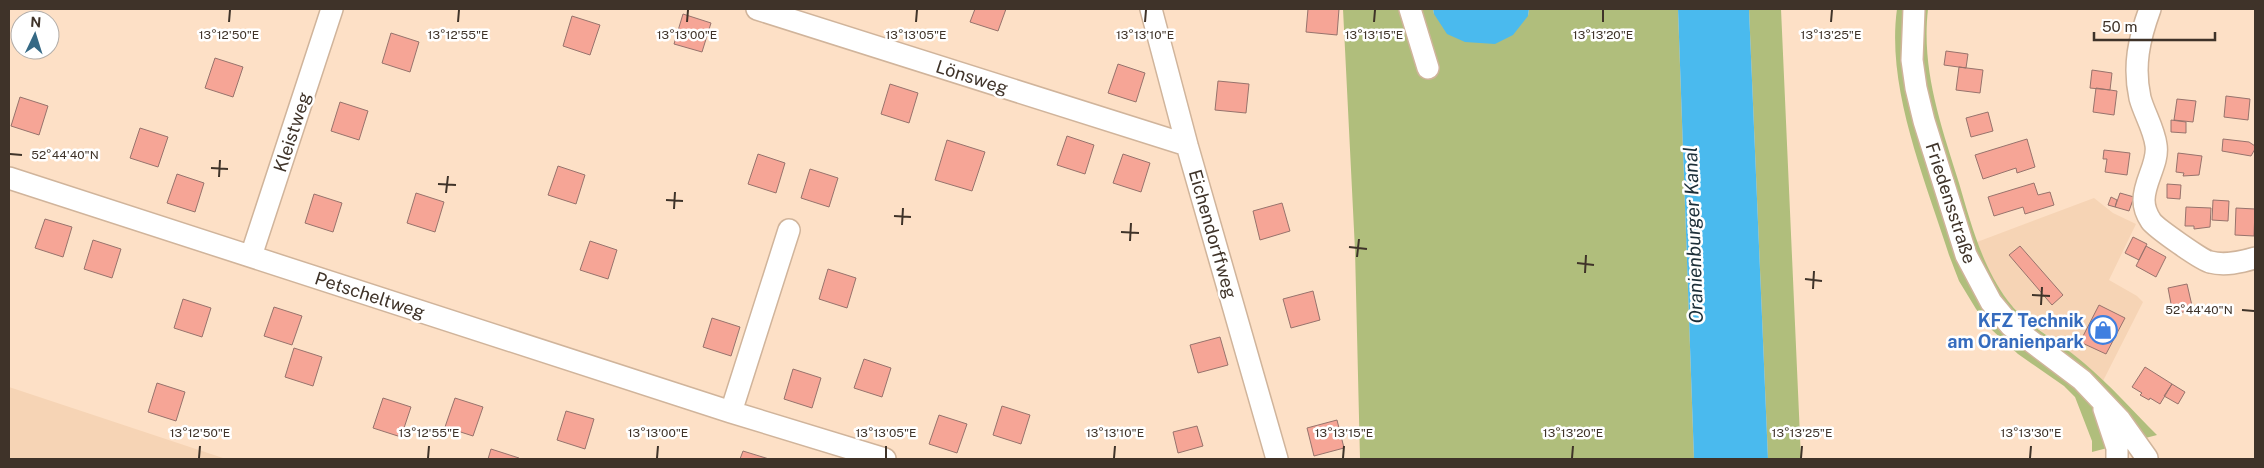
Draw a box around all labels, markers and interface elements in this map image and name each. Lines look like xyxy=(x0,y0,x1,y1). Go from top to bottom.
north arrow xyxy=(10,10,60,60)
scale bar xyxy=(2094,10,2215,42)
text: N xyxy=(30,14,42,30)
text: 50 m xyxy=(2102,18,2137,35)
text: 13°12'50"E xyxy=(199,28,259,42)
text: 13°12'55"E xyxy=(428,28,488,42)
text: 13°13'00"E xyxy=(657,28,717,42)
text: 13°13'05"E xyxy=(885,28,947,42)
text: 13°13'10"E xyxy=(1116,28,1174,42)
text: 13°13'15"E xyxy=(1345,28,1403,42)
text: 13°13'20"E xyxy=(1573,28,1633,42)
text: 13°13'25"E xyxy=(1801,28,1861,42)
street label: Lönsweg xyxy=(933,55,1011,99)
street label: Kleistweg xyxy=(269,89,315,175)
street label: Friedensstraße xyxy=(1922,140,1980,266)
water label: Oranienburger Kanal xyxy=(1679,146,1707,324)
text: 52°44'40"N xyxy=(31,148,99,162)
street label: Eichendorffweg xyxy=(1185,167,1241,301)
street label: Petscheltweg xyxy=(312,267,428,323)
text: 52°44'40"N xyxy=(2165,303,2233,317)
place label: KFZ Technik am Oranienpark xyxy=(1947,310,2085,352)
shop icon: KFZ Technik am Oranienpark xyxy=(2088,315,2118,345)
text: 13°12'50"E xyxy=(170,426,230,440)
text: 13°12'55"E xyxy=(399,426,459,440)
text: 13°13'00"E xyxy=(628,426,688,440)
text: 13°13'05"E xyxy=(855,426,917,440)
text: 13°13'10"E xyxy=(1086,426,1144,440)
text: 13°13'15"E xyxy=(1315,426,1373,440)
text: 13°13'20"E xyxy=(1543,426,1603,440)
text: 13°13'25"E xyxy=(1772,426,1832,440)
text: 13°13'30"E xyxy=(2001,426,2061,440)

